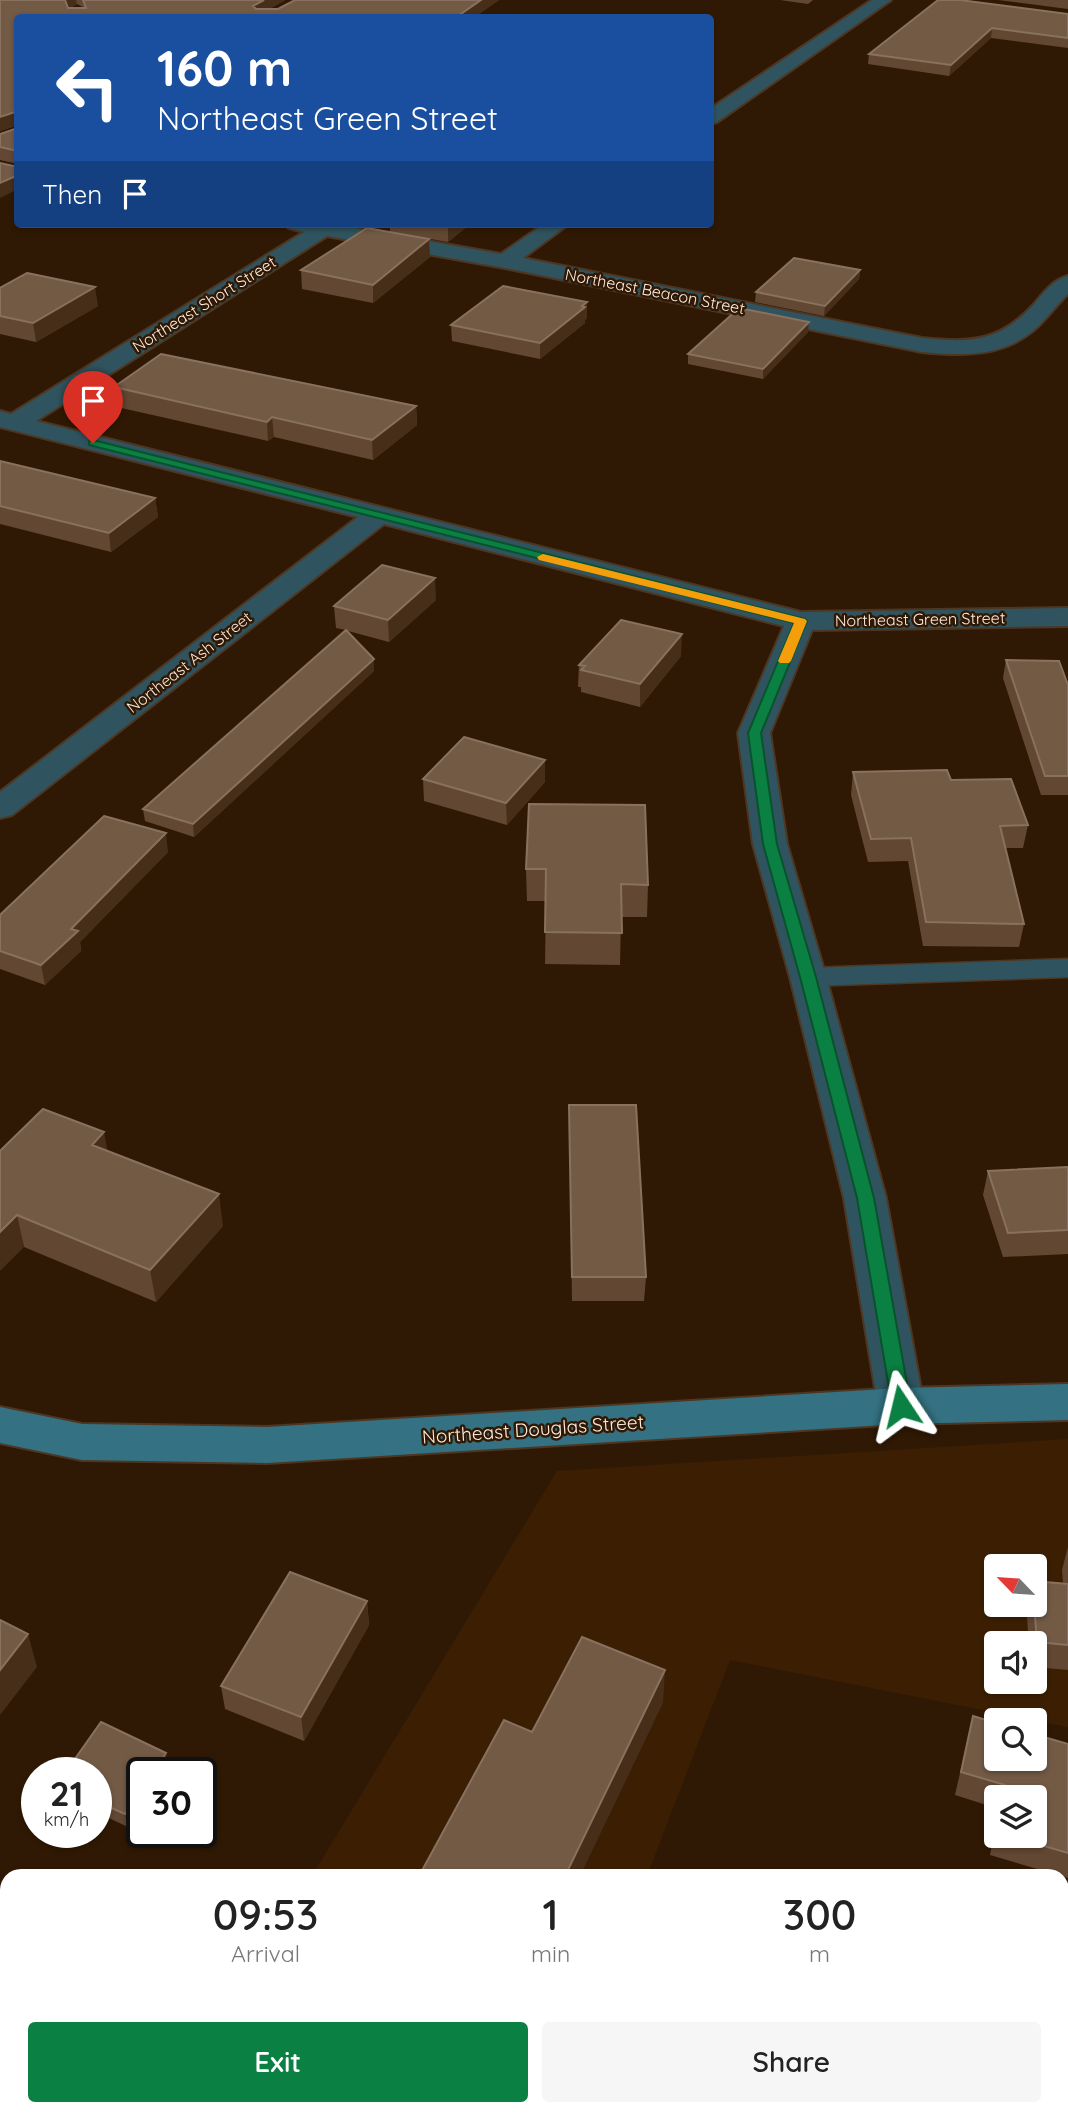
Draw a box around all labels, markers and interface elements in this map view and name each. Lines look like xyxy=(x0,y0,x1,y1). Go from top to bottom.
text: 160 m xyxy=(157,37,292,98)
icon: left xyxy=(42,42,133,133)
text: Northeast Green Street xyxy=(157,98,498,138)
icon: arrive xyxy=(116,175,154,213)
text: Then xyxy=(42,178,102,211)
street label: Northeast Short Street xyxy=(129,252,279,356)
street label: Northeast Beacon Street xyxy=(563,264,747,318)
pin xyxy=(63,371,123,443)
icon: arrive xyxy=(74,382,112,420)
street label: Northeast Ash Street xyxy=(123,607,255,717)
street label: Northeast Green Street xyxy=(835,608,1005,630)
position arrow xyxy=(864,1369,938,1443)
street label: Northeast Douglas Street xyxy=(421,1409,645,1449)
north arrow xyxy=(984,1554,1046,1617)
map controls xyxy=(984,1554,1047,1848)
button: sound xyxy=(984,1631,1047,1694)
button: search xyxy=(984,1708,1047,1771)
speed limit sign: 30 xyxy=(126,1757,217,1848)
text: 21 xyxy=(50,1771,83,1815)
button: layers xyxy=(984,1785,1047,1848)
text: km/h xyxy=(44,1808,89,1831)
text: 09:53 xyxy=(213,1888,318,1941)
text: 1 xyxy=(543,1888,559,1941)
text: 300 xyxy=(783,1888,856,1941)
text: Arrival xyxy=(231,1939,300,1968)
text: min xyxy=(531,1939,570,1968)
text: m xyxy=(809,1939,830,1968)
button: Exit xyxy=(28,2022,528,2102)
button: Share xyxy=(542,2022,1041,2102)

